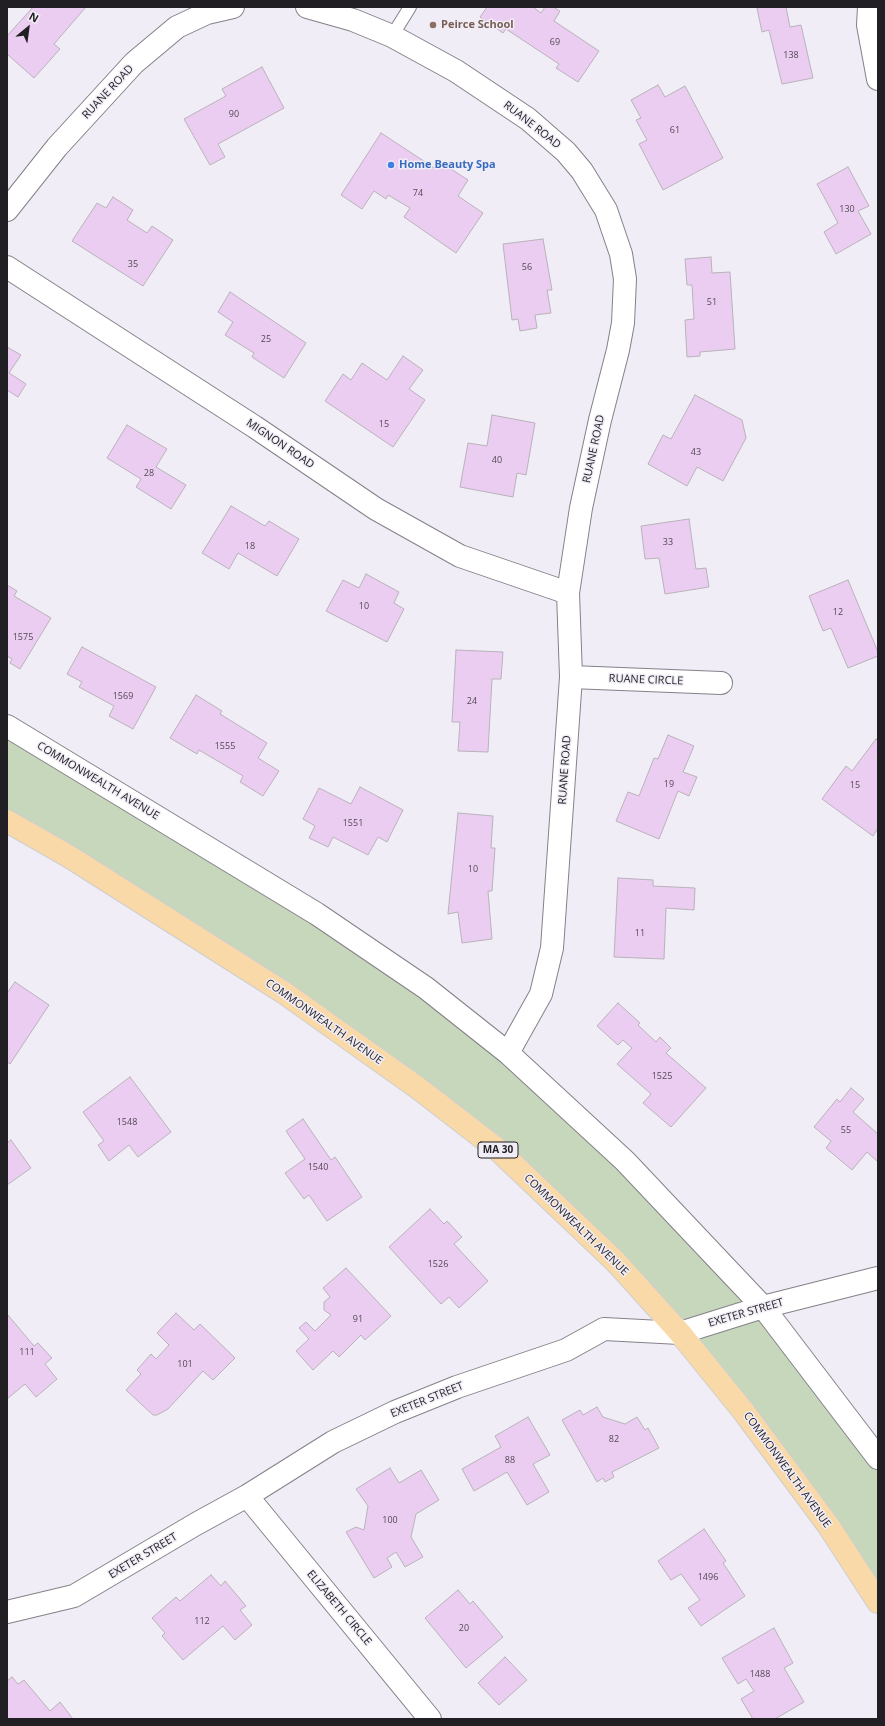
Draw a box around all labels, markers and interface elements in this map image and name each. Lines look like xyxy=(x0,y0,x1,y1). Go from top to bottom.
north arrow xyxy=(8,8,48,48)
text: N xyxy=(27,8,42,26)
place label: Peirce School xyxy=(441,18,514,32)
marker: Peirce School xyxy=(428,20,438,30)
house number: 69 xyxy=(550,37,560,47)
house number: 138 xyxy=(783,50,799,60)
street label: RUANE ROAD xyxy=(80,62,136,122)
street label: RUANE ROAD xyxy=(501,98,563,152)
house number: 90 xyxy=(229,109,239,119)
house number: 61 xyxy=(670,125,680,135)
place label: Home Beauty Spa xyxy=(399,158,496,172)
marker: Home Beauty Spa xyxy=(386,160,396,170)
house number: 74 xyxy=(413,188,423,198)
house number: 130 xyxy=(839,204,855,214)
house number: 35 xyxy=(128,259,138,269)
house number: 56 xyxy=(522,262,532,272)
house number: 51 xyxy=(707,297,717,307)
house number: 25 xyxy=(261,334,271,344)
street label: RUANE ROAD xyxy=(580,414,608,484)
street label: MIGNON ROAD xyxy=(243,416,317,472)
house number: 15 xyxy=(379,419,389,429)
house number: 43 xyxy=(691,447,701,457)
house number: 40 xyxy=(492,455,502,465)
house number: 28 xyxy=(144,468,154,478)
house number: 33 xyxy=(663,537,673,547)
house number: 18 xyxy=(245,541,255,551)
house number: 10 xyxy=(359,601,369,611)
house number: 12 xyxy=(833,607,843,617)
house number: 1575 xyxy=(13,632,33,642)
street label: RUANE CIRCLE xyxy=(608,672,684,688)
house number: 1569 xyxy=(113,691,133,701)
house number: 24 xyxy=(467,696,477,706)
street label: RUANE ROAD xyxy=(556,735,574,805)
street label: COMMONWEALTH AVENUE xyxy=(35,739,161,823)
house number: 1555 xyxy=(215,741,235,751)
house number: 19 xyxy=(664,779,674,789)
house number: 15 xyxy=(850,780,860,790)
house number: 1551 xyxy=(343,818,363,828)
house number: 10 xyxy=(468,864,478,874)
house number: 11 xyxy=(635,928,645,938)
street label: COMMONWEALTH AVENUE xyxy=(263,976,385,1068)
house number: 1525 xyxy=(652,1071,672,1081)
house number: 1548 xyxy=(117,1117,137,1127)
house number: 55 xyxy=(841,1125,851,1135)
road number: MA 30 xyxy=(478,1142,518,1158)
house number: 1540 xyxy=(308,1162,328,1172)
street label: COMMONWEALTH AVENUE xyxy=(521,1172,631,1278)
house number: 1526 xyxy=(428,1259,448,1269)
street label: EXETER STREET xyxy=(707,1296,785,1330)
house number: 91 xyxy=(353,1314,363,1324)
house number: 111 xyxy=(19,1347,35,1357)
house number: 101 xyxy=(177,1359,193,1369)
street label: EXETER STREET xyxy=(389,1379,465,1421)
street label: COMMONWEALTH AVENUE xyxy=(740,1409,834,1531)
house number: 82 xyxy=(609,1434,619,1444)
house number: 88 xyxy=(505,1455,515,1465)
house number: 100 xyxy=(382,1515,398,1525)
street label: EXETER STREET xyxy=(106,1530,180,1582)
street label: ELIZABETH CIRCLE xyxy=(304,1568,374,1648)
house number: 1496 xyxy=(698,1572,718,1582)
house number: 112 xyxy=(194,1616,210,1626)
house number: 20 xyxy=(459,1623,469,1633)
house number: 1488 xyxy=(750,1669,770,1679)

